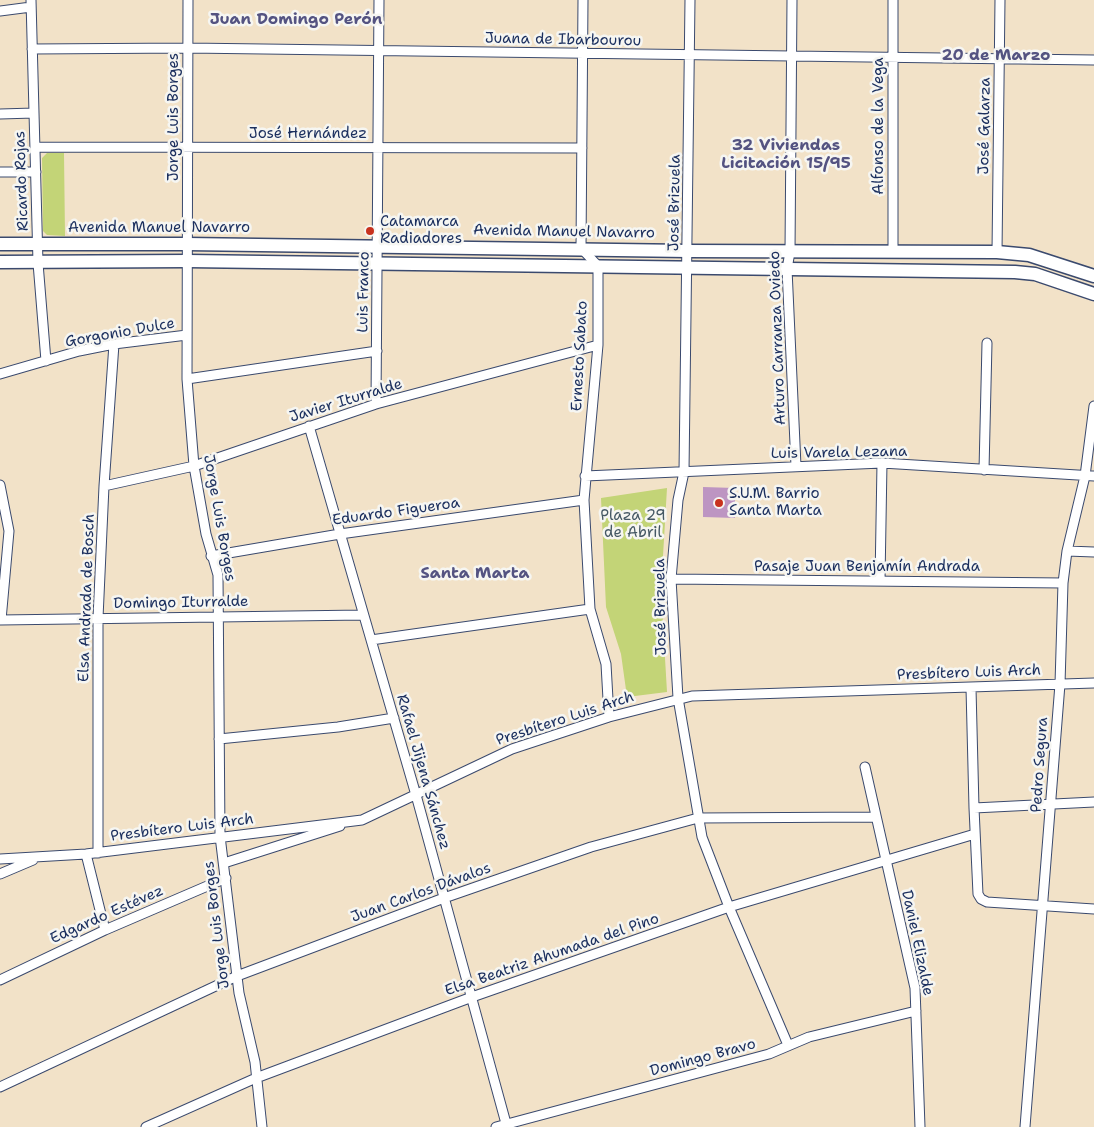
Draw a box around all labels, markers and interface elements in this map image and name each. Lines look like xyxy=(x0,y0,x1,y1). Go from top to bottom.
district label: Juan Domingo Perón xyxy=(210,10,382,30)
street label: Juana de Ibarbourou xyxy=(485,30,641,50)
district label: 20 de Marzo xyxy=(942,46,1050,66)
street label: Jorge Luis Borges xyxy=(165,53,183,181)
street label: Alfonso de la Vega xyxy=(870,57,888,195)
street label: José Galarza xyxy=(975,77,995,175)
street label: José Hernández xyxy=(249,125,367,143)
street label: Ricardo Rojas xyxy=(11,131,33,231)
district label: 32 Viviendas Licitación 15/95 xyxy=(721,136,851,174)
street label: José Brizuela xyxy=(665,154,685,252)
place label: Catamarca Radiadores xyxy=(380,213,462,248)
street label: Avenida Manuel Navarro xyxy=(68,219,250,237)
street label: Avenida Manuel Navarro xyxy=(473,221,655,243)
marker: Catamarca Radiadores xyxy=(364,225,376,237)
street label: Luis Franco xyxy=(354,251,374,333)
street label: Arturo Carranza Oviedo xyxy=(766,251,790,425)
street label: Ernesto Sabato xyxy=(568,300,592,412)
street label: Gorgonio Dulce xyxy=(64,314,176,352)
street label: Javier Iturralde xyxy=(287,375,405,427)
street label: Luis Varela Lezana xyxy=(771,443,907,463)
street label: Jorge Luis Borges xyxy=(199,453,239,583)
place label: S.U.M. Barrio Santa Marta xyxy=(729,485,822,520)
street label: Eduardo Figueroa xyxy=(331,494,461,530)
marker: S.U.M. Barrio Santa Marta xyxy=(713,497,725,509)
park label: Plaza 29 de Abril xyxy=(600,507,666,542)
street label: Elsa Andrada de Bosch xyxy=(75,514,99,682)
street label: José Brizuela xyxy=(651,558,671,656)
street label: Pasaje Juan Benjamín Andrada xyxy=(754,558,980,576)
district label: Santa Marta xyxy=(421,564,529,584)
street label: Domingo Iturralde xyxy=(113,593,249,613)
street label: Presbítero Luis Arch xyxy=(897,661,1041,685)
street label: Presbítero Luis Arch xyxy=(494,688,636,750)
street label: Rafael Jijena Sánchez xyxy=(392,692,454,852)
street label: Pedro Segura xyxy=(1028,717,1052,813)
street label: Presbítero Luis Arch xyxy=(109,810,255,846)
street label: Juan Carlos Dávalos xyxy=(349,859,493,927)
street label: Jorge Luis Borges xyxy=(200,860,234,990)
street label: Edgardo Estévez xyxy=(48,882,166,948)
street label: Daniel Elizalde xyxy=(897,889,937,997)
street label: Elsa Beatriz Ahumada del Pino xyxy=(443,910,661,1000)
street label: Domingo Bravo xyxy=(648,1035,758,1081)

